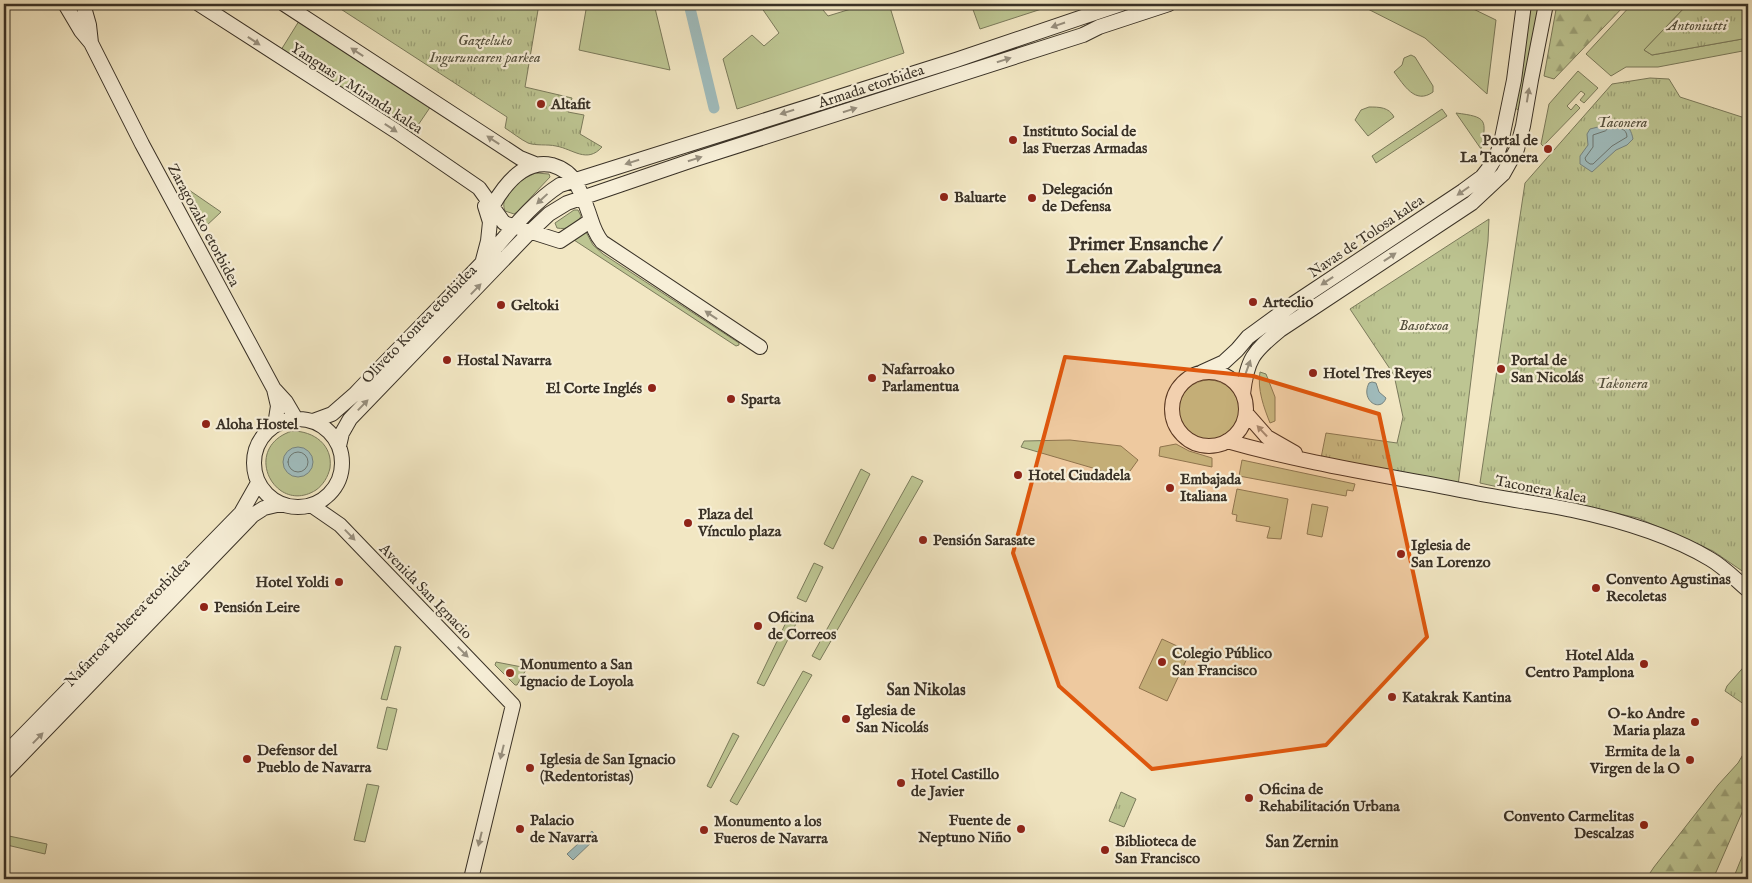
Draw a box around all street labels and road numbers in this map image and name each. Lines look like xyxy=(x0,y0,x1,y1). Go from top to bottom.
street label: Yanguas y Miranda kalea xyxy=(287,39,427,138)
street label: Armada etorbidea xyxy=(815,60,927,113)
street label: Zaragozako etorbidea xyxy=(163,160,244,290)
street label: Navas de Tolosa kalea xyxy=(1305,190,1428,282)
street label: Oliveto Kontea etorbidea xyxy=(358,261,481,388)
street label: Taconera kalea xyxy=(1494,471,1589,508)
street label: Avenida San Ignacio xyxy=(374,539,476,643)
street label: Nafarroa Beherea etorbidea xyxy=(61,553,194,691)

